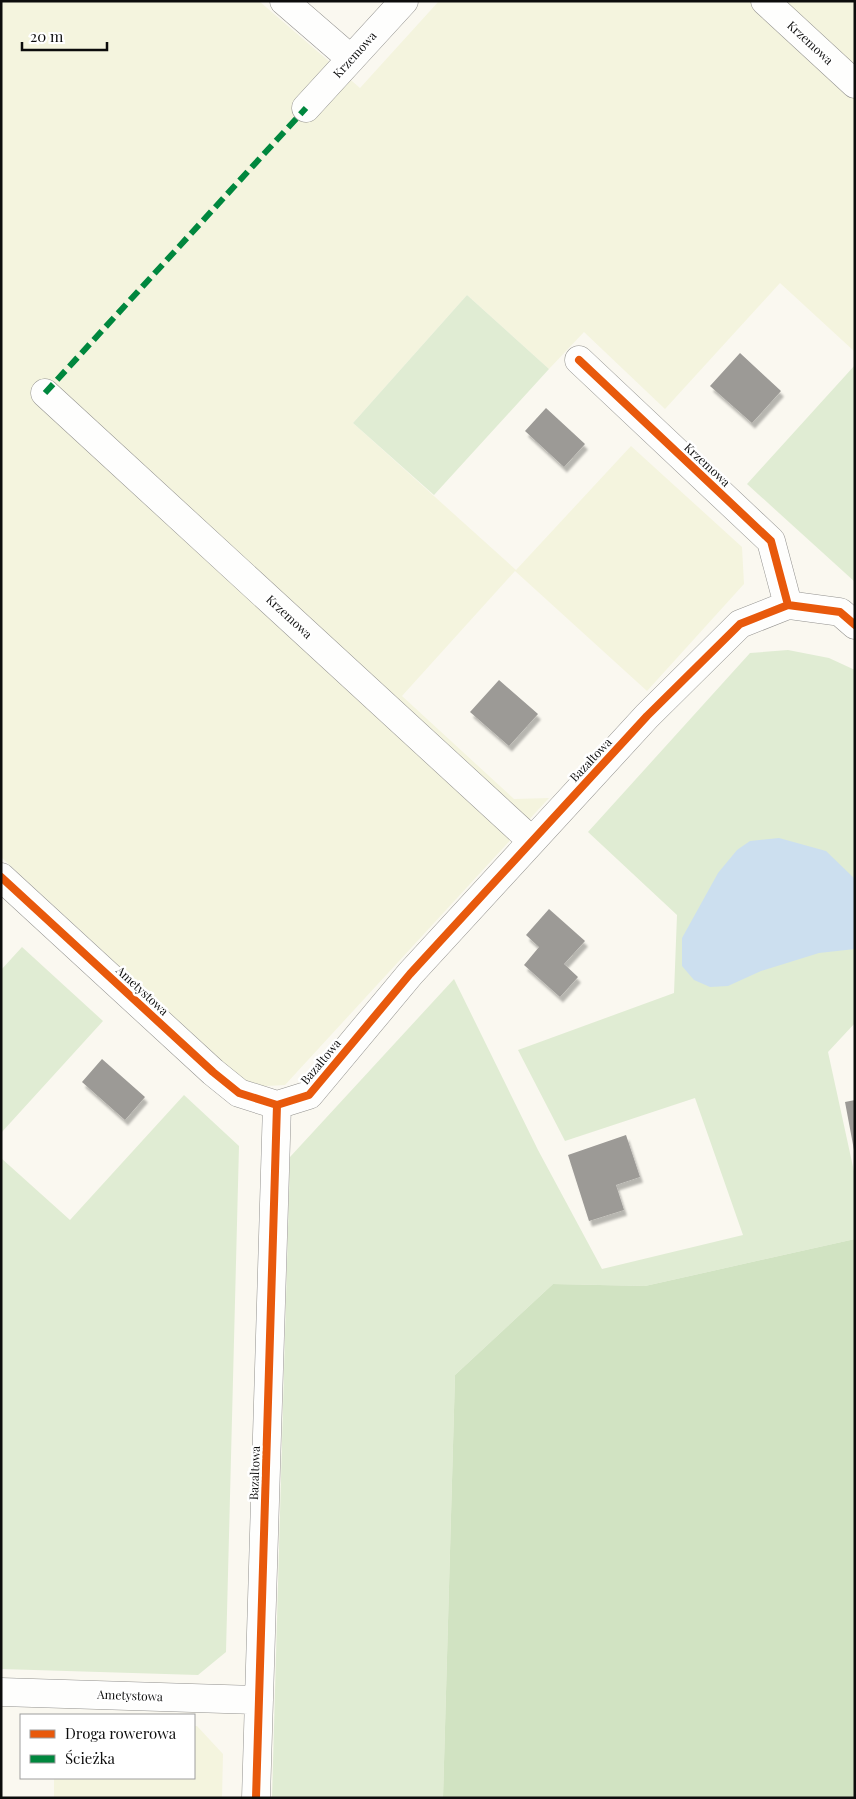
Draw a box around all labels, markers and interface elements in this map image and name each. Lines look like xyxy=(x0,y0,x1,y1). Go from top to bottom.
street label: Krzemowa xyxy=(784,17,837,68)
scale bar xyxy=(22,20,108,52)
text: 20 m xyxy=(30,26,64,46)
street label: Krzemowa xyxy=(329,28,379,81)
street label: Krzemowa xyxy=(681,439,734,490)
street label: Krzemowa xyxy=(263,591,316,642)
street label: Bazaltowa xyxy=(566,734,615,785)
street label: Ametystowa xyxy=(112,961,172,1019)
street label: Bazaltowa xyxy=(297,1035,344,1087)
street label: Bazaltowa xyxy=(245,1445,263,1500)
street label: Ametystowa xyxy=(96,1686,163,1704)
legend xyxy=(20,1714,195,1779)
text: Droga rowerowa xyxy=(65,1723,177,1743)
text: Ścieżka xyxy=(65,1748,116,1768)

